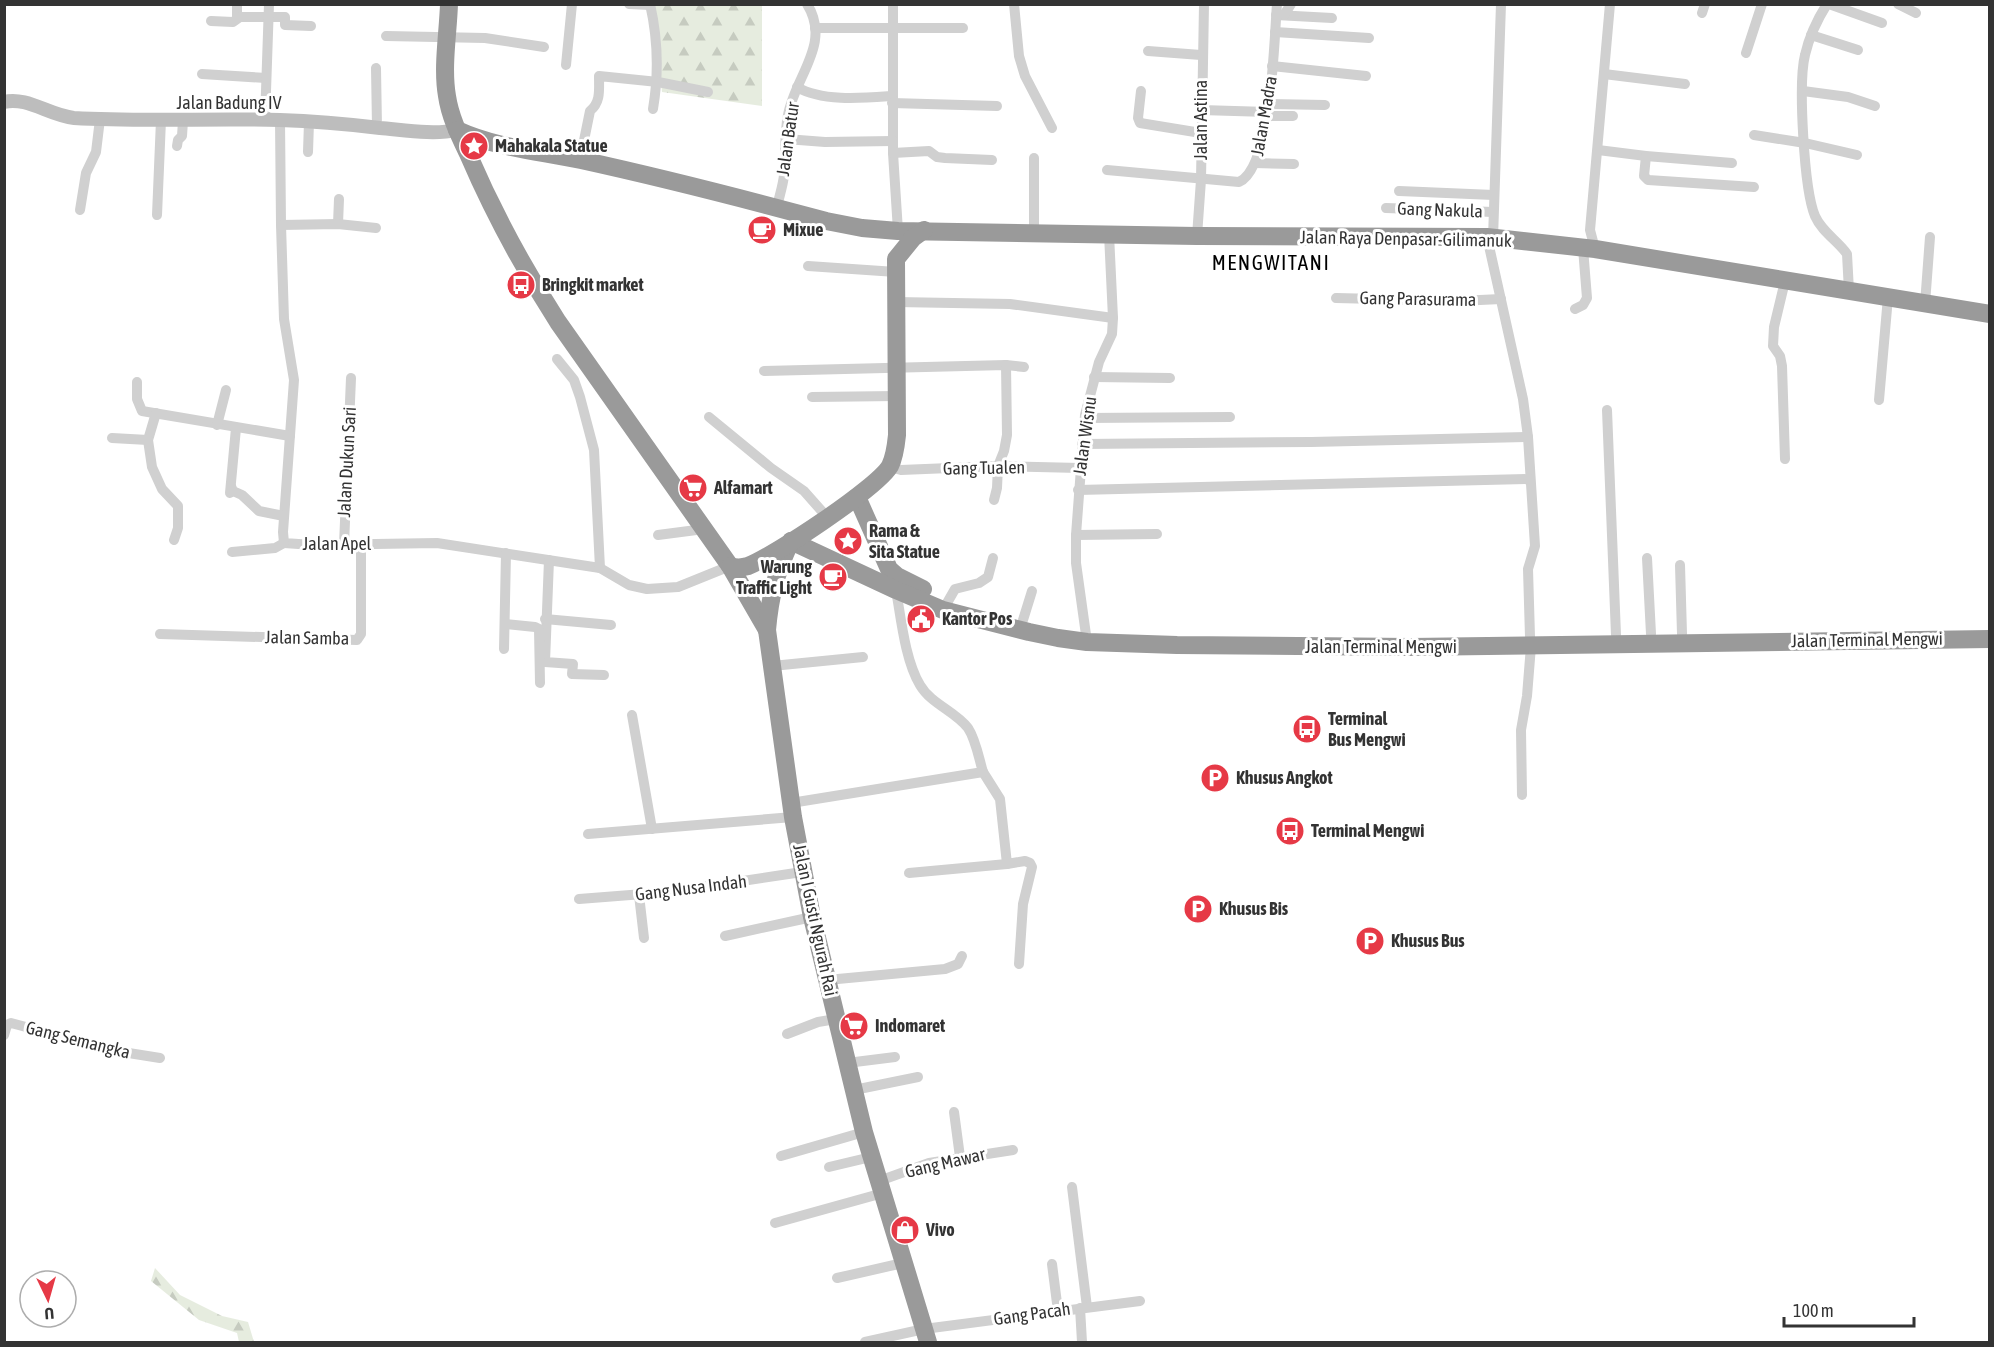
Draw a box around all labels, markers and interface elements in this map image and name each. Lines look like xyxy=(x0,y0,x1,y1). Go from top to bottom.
street label: Jalan Madra xyxy=(1246,74,1281,157)
street label: Jalan Astina xyxy=(1190,80,1211,160)
street label: Jalan Badung IV xyxy=(177,92,282,113)
street label: Jalan Batur xyxy=(772,100,803,177)
place icon: Mahakala Statue xyxy=(458,130,490,162)
place label: Mahakala Statue xyxy=(495,135,608,156)
street label: Gang Nakula xyxy=(1397,198,1483,221)
cafe icon: Mixue xyxy=(746,214,778,246)
place label: Mixue xyxy=(783,219,823,240)
street label: Jalan Raya Denpasar-Gilimanuk xyxy=(1300,226,1512,251)
district label: MENGWITANI xyxy=(1212,250,1330,274)
bus stop icon: Bringkit market xyxy=(505,269,537,301)
place label: Bringkit market xyxy=(542,274,644,295)
street label: Gang Parasurama xyxy=(1359,287,1477,310)
street label: Jalan Wisnu xyxy=(1069,395,1100,477)
street label: Jalan Dukun Sari xyxy=(333,406,360,518)
street label: Gang Tualen xyxy=(943,456,1025,479)
supermarket icon: Alfamart xyxy=(677,472,709,504)
place label: Alfamart xyxy=(713,477,773,498)
place label: Rama & Sita Statue xyxy=(869,520,940,562)
place icon: Rama & Sita Statue xyxy=(832,525,864,557)
street label: Jalan Apel xyxy=(303,533,372,554)
place label: Warung Traffic Light xyxy=(736,556,813,598)
cafe icon: Warung Traffic Light xyxy=(817,561,849,593)
public building icon: Kantor Pos xyxy=(905,603,937,635)
place label: Kantor Pos xyxy=(942,608,1013,629)
street label: Jalan Samba xyxy=(265,626,349,649)
street label: Jalan Terminal Mengwi xyxy=(1791,628,1943,651)
street label: Jalan Terminal Mengwi xyxy=(1305,636,1457,657)
place label: Terminal Bus Mengwi xyxy=(1328,708,1406,750)
bus stop icon: Terminal Bus Mengwi xyxy=(1291,713,1323,745)
parking icon: Khusus Angkot xyxy=(1199,762,1231,794)
place label: Khusus Angkot xyxy=(1236,767,1333,788)
bus stop icon: Terminal Mengwi xyxy=(1274,815,1306,847)
place label: Terminal Mengwi xyxy=(1311,820,1424,841)
street label: Jalan I Gusti Ngurah Rai xyxy=(789,842,842,998)
street label: Gang Nusa Indah xyxy=(634,870,748,905)
parking icon: Khusus Bis xyxy=(1182,893,1214,925)
place label: Khusus Bis xyxy=(1219,898,1289,919)
parking icon: Khusus Bus xyxy=(1354,925,1386,957)
place label: Khusus Bus xyxy=(1391,930,1465,951)
supermarket icon: Indomaret xyxy=(838,1010,870,1042)
place label: Indomaret xyxy=(875,1015,946,1036)
street label: Gang Semangka xyxy=(24,1016,132,1063)
street label: Gang Mawar xyxy=(903,1143,988,1182)
shop icon: Vivo xyxy=(889,1214,921,1246)
place label: Vivo xyxy=(925,1219,955,1240)
north arrow xyxy=(18,1269,78,1329)
scale bar xyxy=(1784,1290,1914,1328)
street label: Gang Pacah xyxy=(992,1298,1072,1329)
text: 100 m xyxy=(1793,1300,1834,1321)
text: U xyxy=(44,1305,55,1323)

